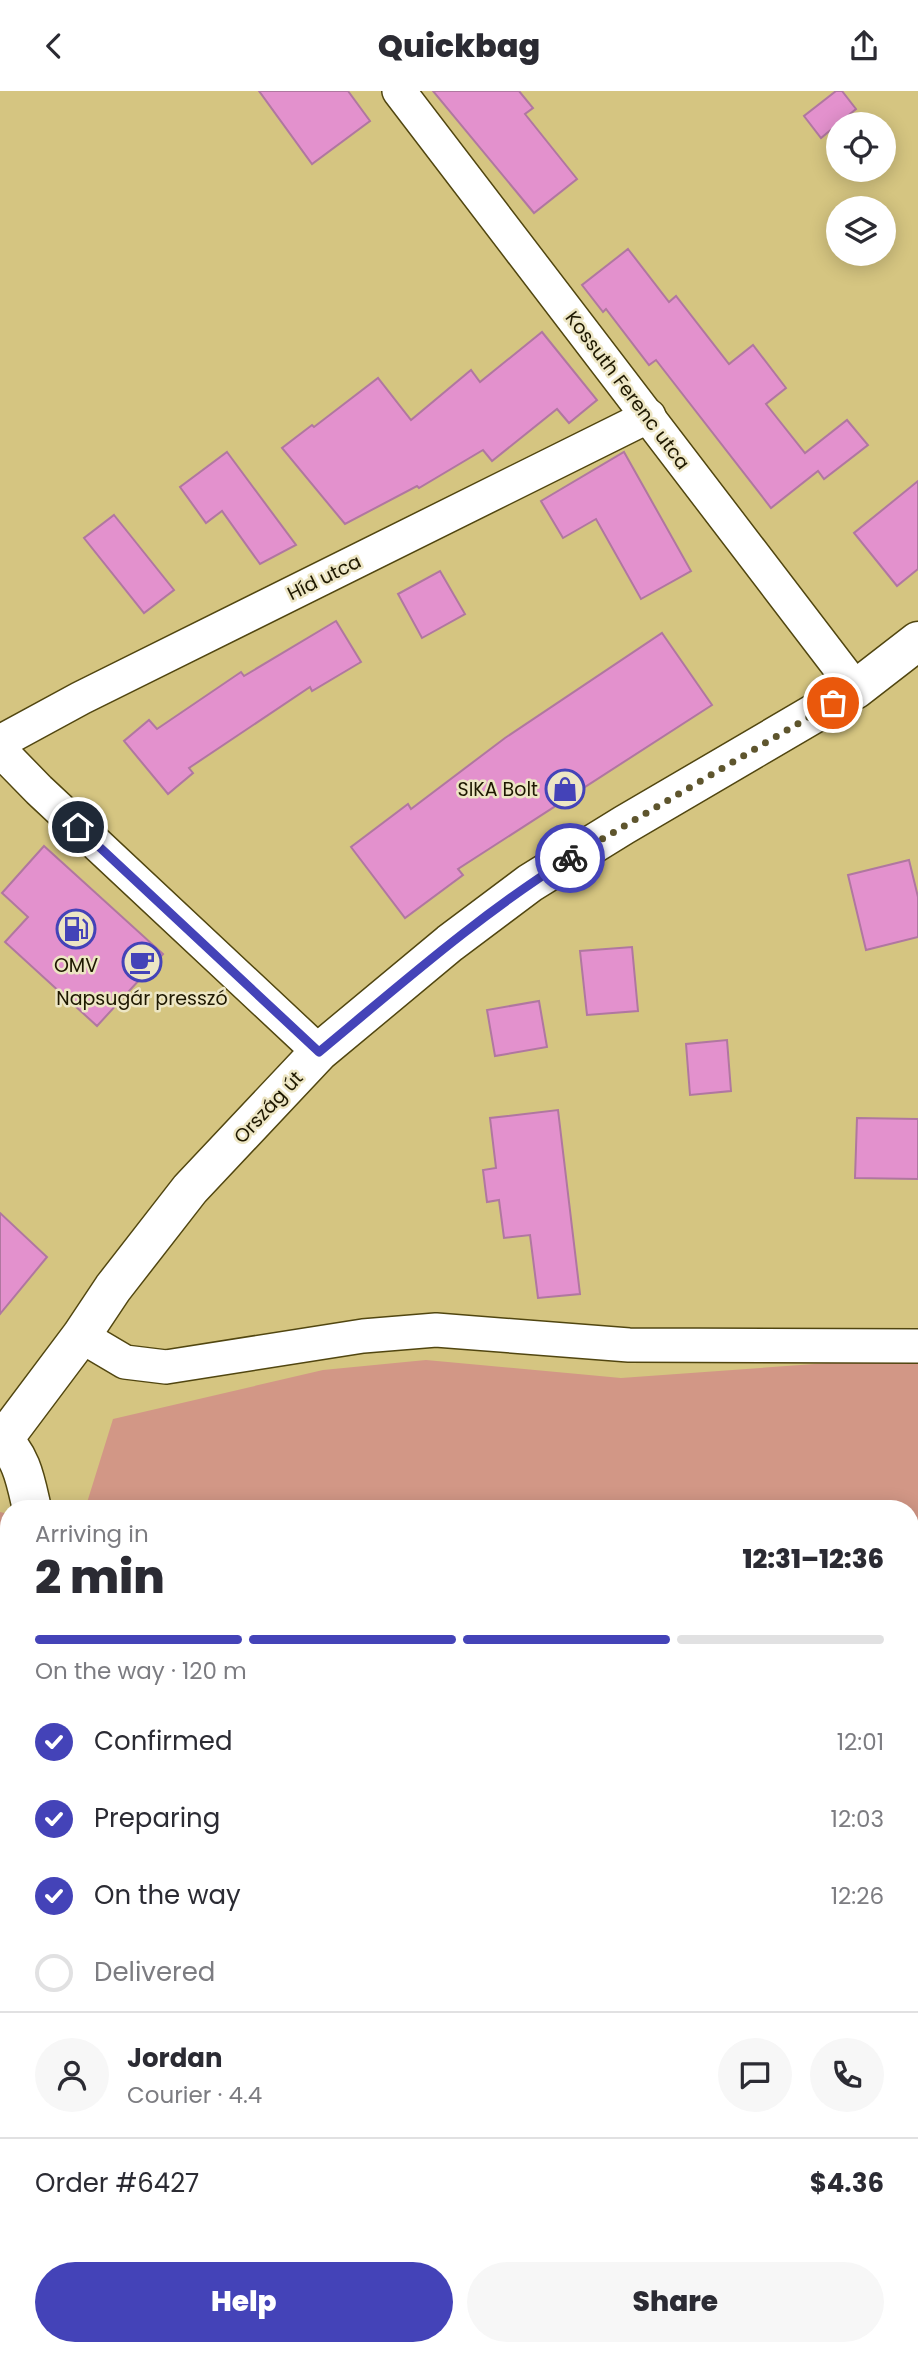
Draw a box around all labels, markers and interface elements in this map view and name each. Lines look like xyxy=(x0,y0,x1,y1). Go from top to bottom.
text: Quickbag xyxy=(378,23,540,68)
icon: back xyxy=(35,27,73,65)
icon: share xyxy=(845,27,883,65)
map controls xyxy=(826,112,896,266)
button: locate xyxy=(826,112,896,182)
button: layers xyxy=(826,196,896,266)
street label: Kossuth Ferenc utca xyxy=(559,305,696,475)
street label: Híd utca xyxy=(283,548,366,607)
pin xyxy=(803,673,863,733)
icon: bag xyxy=(814,684,852,722)
shop icon: SIKA Bolt xyxy=(544,768,586,810)
place label: SIKA Bolt xyxy=(458,776,538,803)
pin xyxy=(48,797,108,857)
icon: home xyxy=(59,808,97,846)
courier xyxy=(535,823,605,893)
icon: bike xyxy=(551,839,589,877)
fuel station icon: OMV xyxy=(55,908,97,950)
cafe icon: Napsugár presszó xyxy=(121,941,163,983)
place label: OMV xyxy=(54,952,98,979)
place label: Napsugár presszó xyxy=(56,985,228,1012)
street label: Ország út xyxy=(228,1065,309,1150)
text: Arriving in xyxy=(35,1518,149,1550)
text: 12:31–12:36 xyxy=(742,1541,884,1577)
text: 2 min xyxy=(35,1545,165,1609)
text: On the way · 120 m xyxy=(35,1655,247,1687)
icon: check xyxy=(35,1723,73,1761)
text: Confirmed xyxy=(94,1723,232,1759)
text: 12:01 xyxy=(837,1726,884,1758)
icon: check xyxy=(35,1800,73,1838)
text: Preparing xyxy=(94,1800,220,1836)
text: 12:03 xyxy=(831,1803,884,1835)
icon: check xyxy=(35,1877,73,1915)
text: On the way xyxy=(94,1877,241,1913)
text: 12:26 xyxy=(831,1880,884,1912)
text: Delivered xyxy=(94,1954,215,1990)
button: person xyxy=(35,2038,109,2112)
button: chat xyxy=(718,2038,792,2112)
button: phone xyxy=(810,2038,884,2112)
text: Jordan xyxy=(127,2040,223,2076)
text: Courier · 4.4 xyxy=(127,2079,262,2111)
text: Order #6427 xyxy=(35,2165,199,2201)
text: $4.36 xyxy=(810,2165,884,2201)
button: Help xyxy=(35,2262,453,2342)
button: Share xyxy=(467,2262,884,2342)

